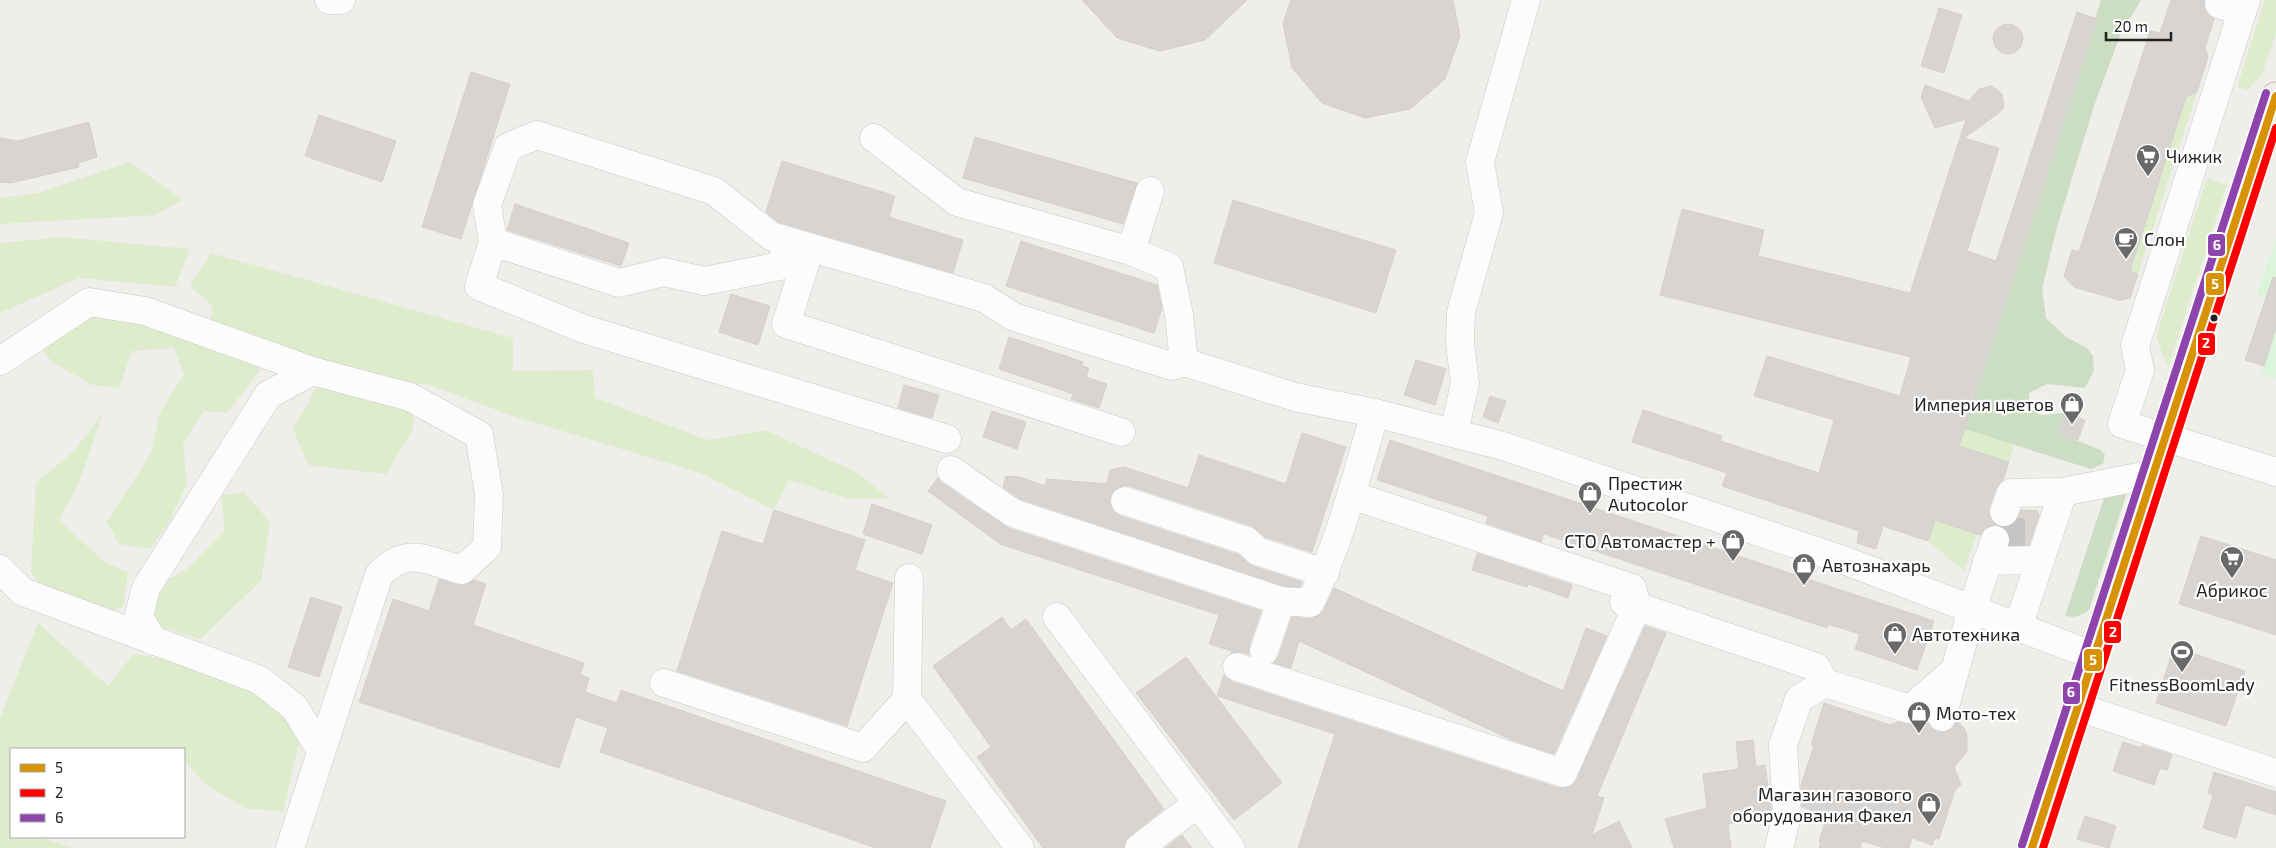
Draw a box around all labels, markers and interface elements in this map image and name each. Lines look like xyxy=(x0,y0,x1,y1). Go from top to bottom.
scale bar xyxy=(2106,10,2171,42)
text: 20 m xyxy=(2114,17,2148,35)
supermarket icon: Чижик xyxy=(2135,143,2161,177)
place label: Чижик xyxy=(2166,145,2223,167)
cafe icon: Слон xyxy=(2113,226,2139,260)
place label: Слон xyxy=(2144,228,2185,250)
line badge: 6 xyxy=(2207,233,2226,257)
text: 6 xyxy=(2213,236,2221,253)
line badge: 5 xyxy=(2205,272,2225,296)
text: 5 xyxy=(2211,275,2219,292)
unlabelled marker xyxy=(2209,313,2219,323)
line badge: 2 xyxy=(2197,332,2216,356)
text: 2 xyxy=(2202,334,2210,351)
shop icon: Империя цветов xyxy=(2059,391,2085,425)
place label: Империя цветов xyxy=(1914,393,2054,415)
place label: Престиж Autocolor xyxy=(1608,472,1688,515)
shop icon: Престиж Autocolor xyxy=(1577,480,1603,514)
shop icon: СТО Автомастер + xyxy=(1720,528,1746,562)
place label: СТО Автомастер + xyxy=(1564,530,1716,552)
supermarket icon: Абрикос xyxy=(2219,545,2245,579)
shop icon: Автознахарь xyxy=(1791,552,1817,586)
place label: Автознахарь xyxy=(1822,554,1931,576)
place label: Абрикос xyxy=(2196,579,2268,601)
line badge: 2 xyxy=(2103,620,2122,644)
shop icon: Автотехника xyxy=(1882,621,1908,655)
place label: Автотехника xyxy=(1912,623,2020,645)
text: 2 xyxy=(2109,623,2117,640)
sports icon: FitnessBoomLady xyxy=(2169,639,2195,673)
line badge: 5 xyxy=(2083,648,2103,672)
text: 5 xyxy=(2089,651,2097,668)
place label: FitnessBoomLady xyxy=(2109,673,2255,695)
line badge: 6 xyxy=(2062,681,2081,705)
text: 6 xyxy=(2067,683,2075,700)
shop icon: Мото-тех xyxy=(1906,700,1932,734)
place label: Мото-тех xyxy=(1936,702,2016,724)
legend xyxy=(10,748,185,838)
text: 5 xyxy=(55,758,63,776)
text: 2 xyxy=(55,783,63,801)
place label: Магазин газового оборудования Факел xyxy=(1732,783,1912,826)
shop icon: Магазин газового оборудования Факел xyxy=(1916,791,1942,825)
text: 6 xyxy=(55,808,64,826)

